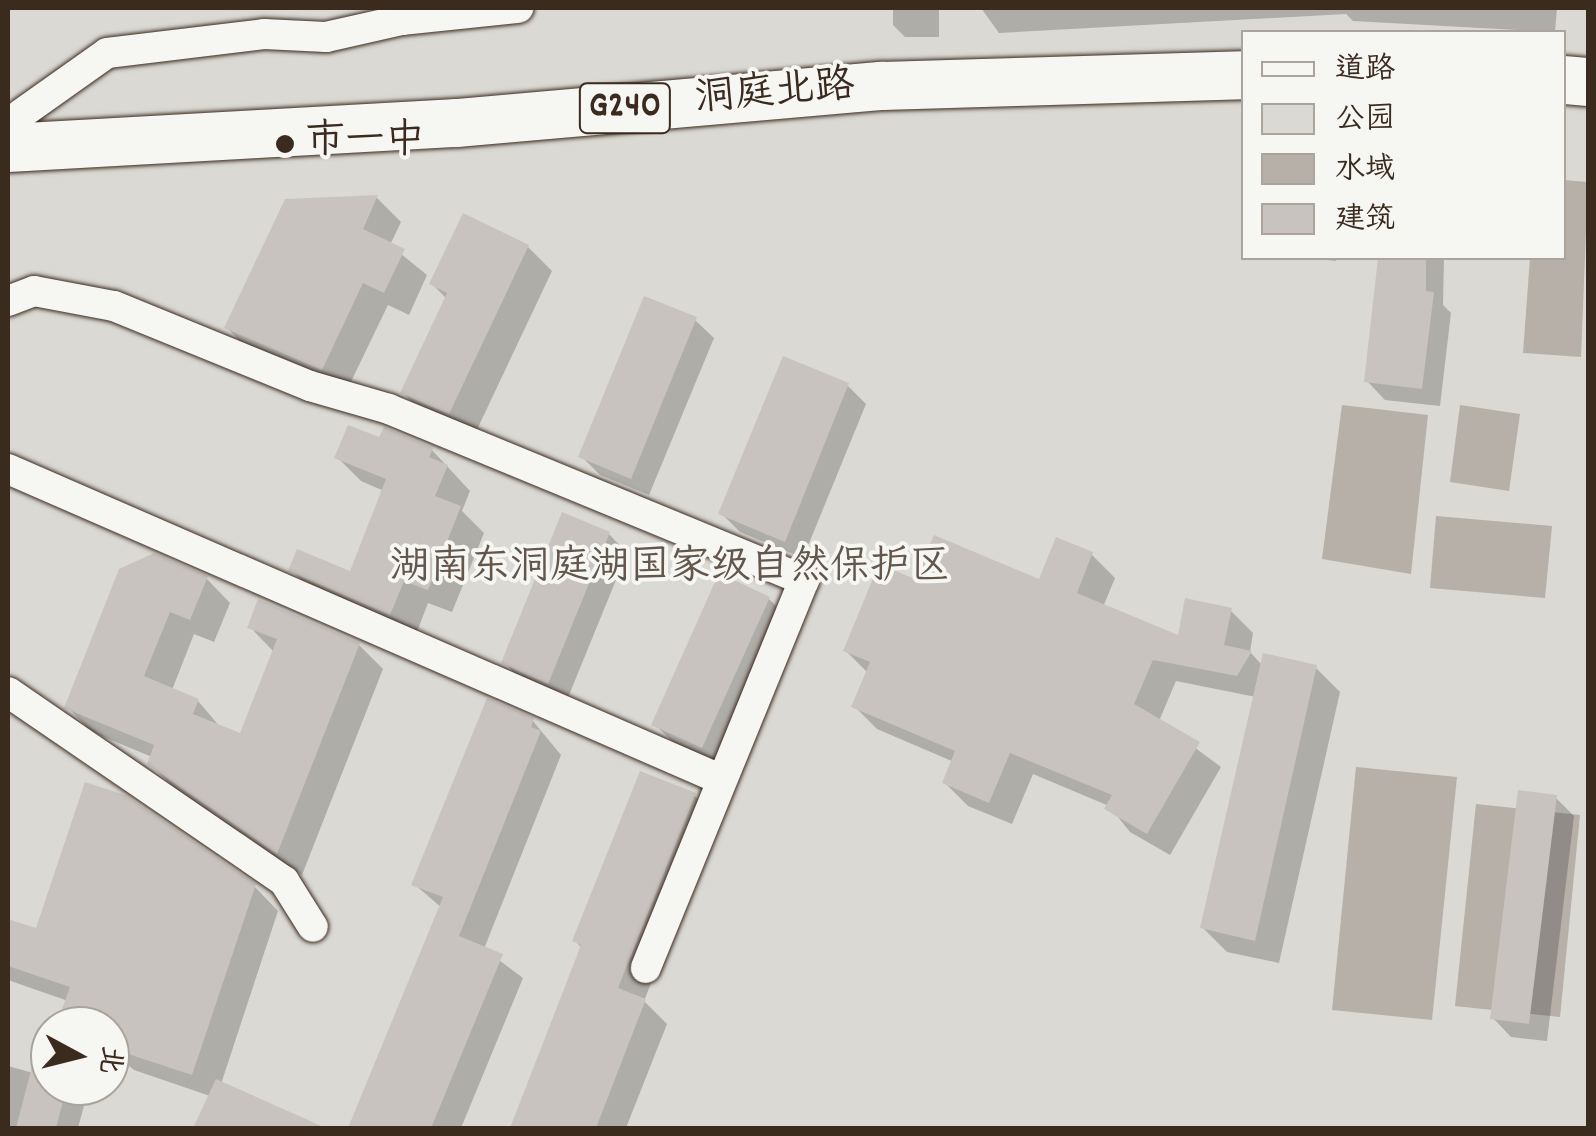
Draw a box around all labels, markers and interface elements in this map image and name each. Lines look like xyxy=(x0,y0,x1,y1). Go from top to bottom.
legend xyxy=(1241,30,1566,260)
text: 道路 xyxy=(1335,50,1395,93)
street label: 洞庭北路 xyxy=(693,64,857,126)
road number: G240 xyxy=(578,75,672,141)
text: 公园 xyxy=(1335,100,1395,143)
place label: 市一中 xyxy=(305,120,425,168)
marker: 市一中 xyxy=(274,133,296,155)
text: 水域 xyxy=(1335,150,1395,193)
text: 建筑 xyxy=(1335,200,1395,243)
park label: 湖南东洞庭湖国家级自然保护区 xyxy=(390,546,950,594)
north arrow xyxy=(30,1006,130,1106)
text: 北 xyxy=(86,1043,129,1076)

